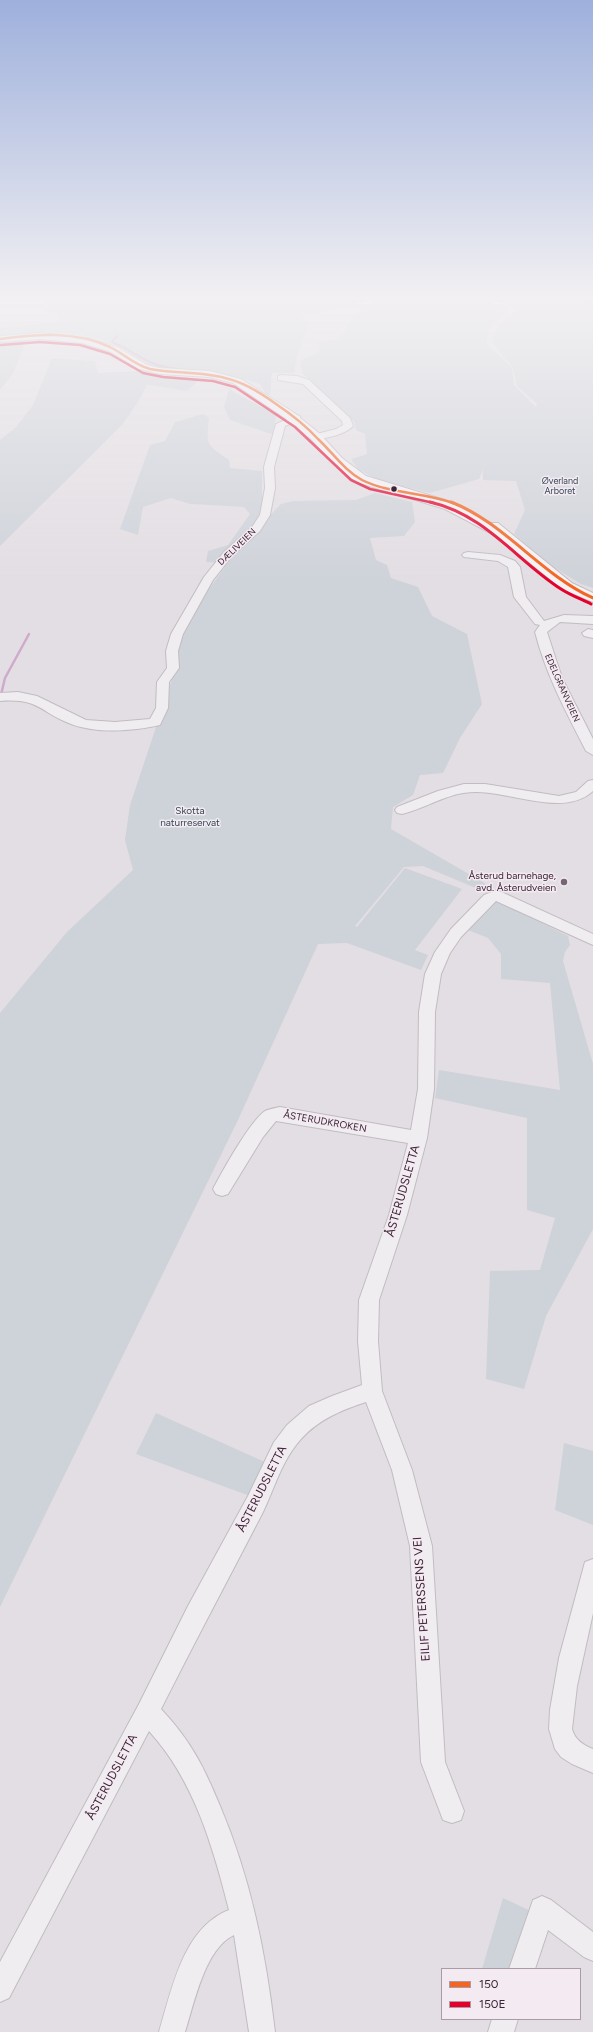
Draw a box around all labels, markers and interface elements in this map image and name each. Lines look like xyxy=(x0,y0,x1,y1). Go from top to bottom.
park label: Øverland Arboret xyxy=(542,476,578,497)
unlabelled marker xyxy=(389,484,399,494)
street label: DÆLIVEIEN xyxy=(216,526,258,568)
street label: EDELGRANVEIEN xyxy=(542,652,582,724)
park label: Skotta naturreservat xyxy=(160,805,220,828)
place label: Åsterud barnehage, avd. Åsterudveien xyxy=(468,870,556,894)
marker: Åsterud barnehage, avd. Åsterudveien xyxy=(559,877,569,887)
street label: ÅSTERUDKROKEN xyxy=(282,1109,368,1135)
street label: ÅSTERUDSLETTA xyxy=(383,1143,423,1239)
street label: ÅSTERUDSLETTA xyxy=(234,1444,290,1534)
street label: EILIF PETERSSENS VEI xyxy=(410,1536,434,1662)
street label: ÅSTERUDSLETTA xyxy=(83,1732,141,1822)
legend xyxy=(441,1968,581,2020)
text: 150 xyxy=(479,1977,499,1991)
text: 150E xyxy=(479,1997,506,2011)

